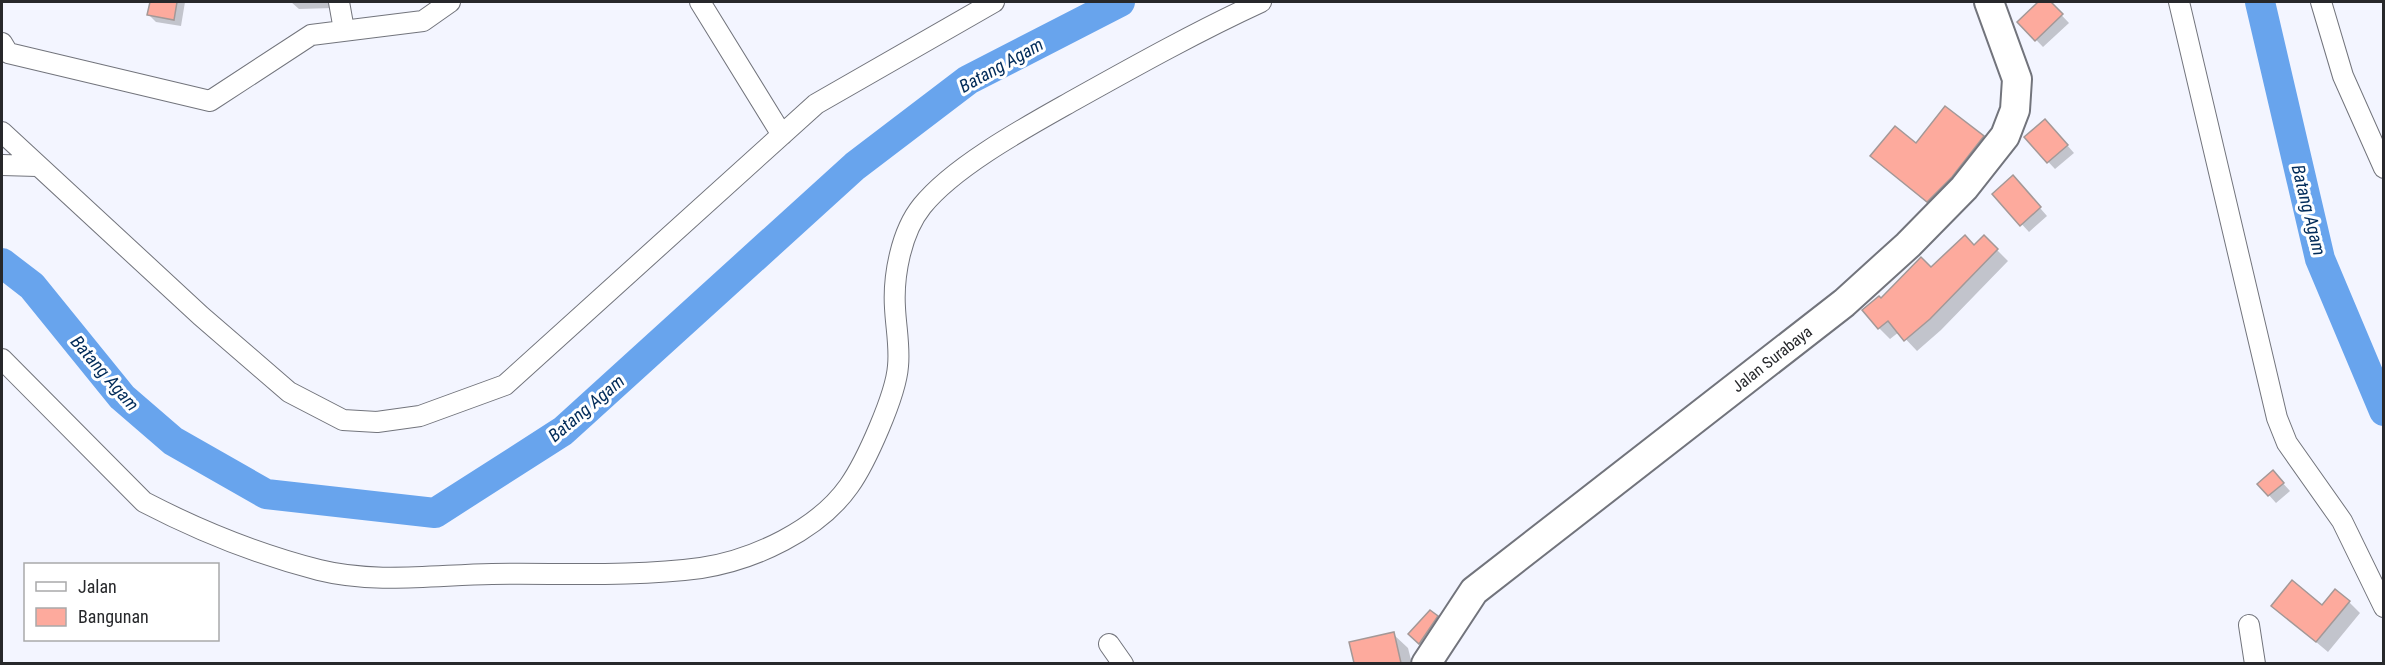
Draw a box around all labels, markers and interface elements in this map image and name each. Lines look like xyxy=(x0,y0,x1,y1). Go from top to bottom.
water label: Batang Agam xyxy=(955,33,1047,97)
water label: Batang Agam xyxy=(2288,162,2330,258)
street label: Jalan Surabaya xyxy=(1728,322,1816,396)
water label: Batang Agam xyxy=(67,331,143,415)
water label: Batang Agam xyxy=(544,370,628,446)
legend xyxy=(24,563,219,641)
text: Jalan xyxy=(78,576,117,597)
text: Bangunan xyxy=(78,606,149,627)

